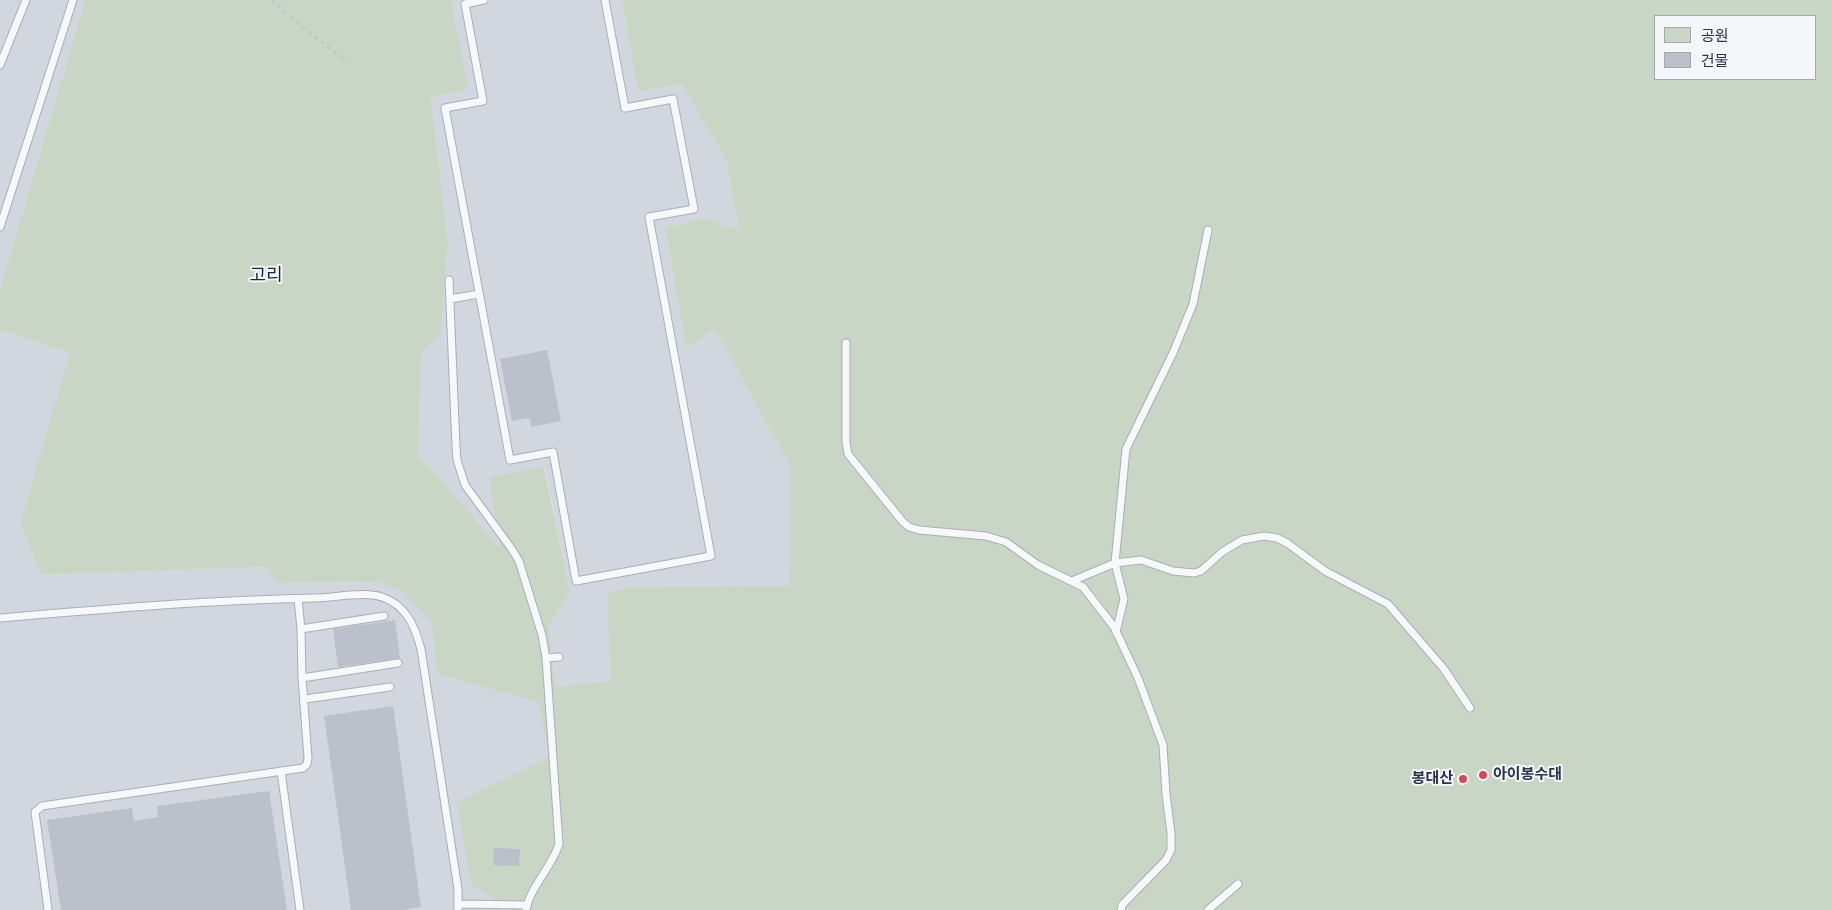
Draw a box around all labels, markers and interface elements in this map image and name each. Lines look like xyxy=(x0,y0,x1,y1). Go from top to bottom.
legend xyxy=(1654,15,1817,80)
text: 공원 xyxy=(1701,27,1729,45)
text: 건물 xyxy=(1701,52,1729,70)
district label: 고리 xyxy=(249,265,283,287)
place label: 아이봉수대 xyxy=(1493,766,1562,784)
marker: 아이봉수대 xyxy=(1477,769,1489,781)
place label: 봉대산 xyxy=(1412,770,1453,788)
marker: 봉대산 xyxy=(1457,773,1469,785)

